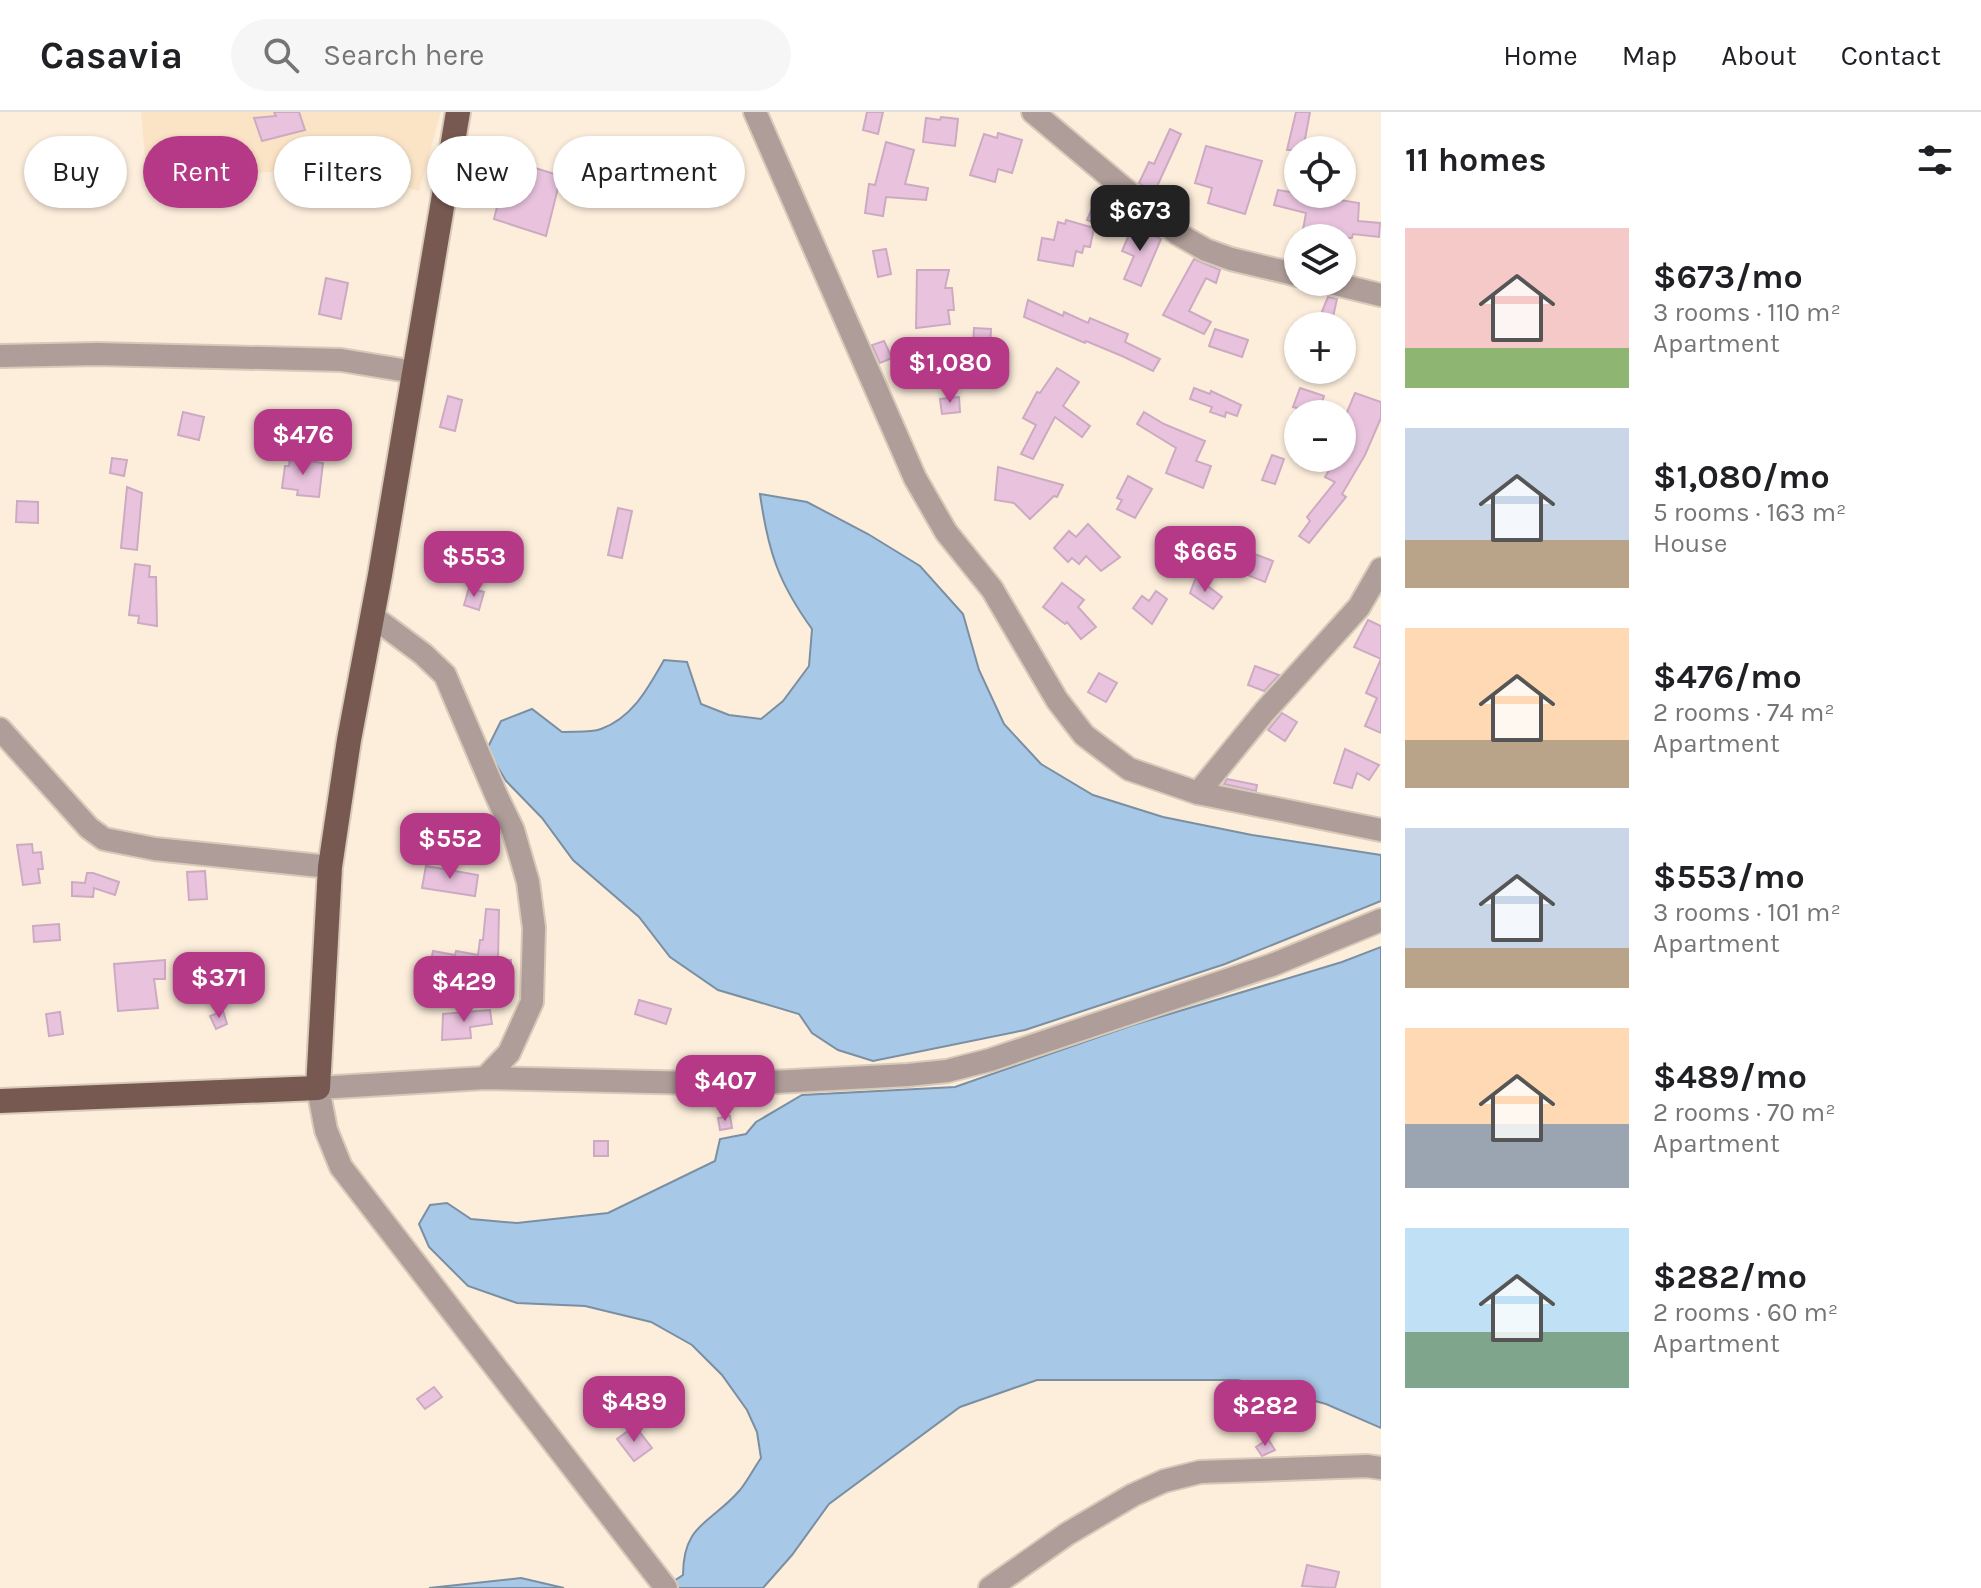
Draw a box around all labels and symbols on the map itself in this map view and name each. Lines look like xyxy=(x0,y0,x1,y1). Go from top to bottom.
pin: $673 xyxy=(1093,185,1187,253)
pin: $1,080 xyxy=(885,337,1015,405)
pin: $476 xyxy=(256,409,350,477)
pin: $665 xyxy=(1158,526,1252,594)
pin: $553 xyxy=(427,531,521,599)
pin: $552 xyxy=(403,813,497,881)
pin: $371 xyxy=(172,952,266,1020)
pin: $429 xyxy=(417,956,511,1024)
pin: $407 xyxy=(678,1055,772,1123)
pin: $489 xyxy=(587,1376,681,1444)
pin: $282 xyxy=(1218,1380,1312,1448)

